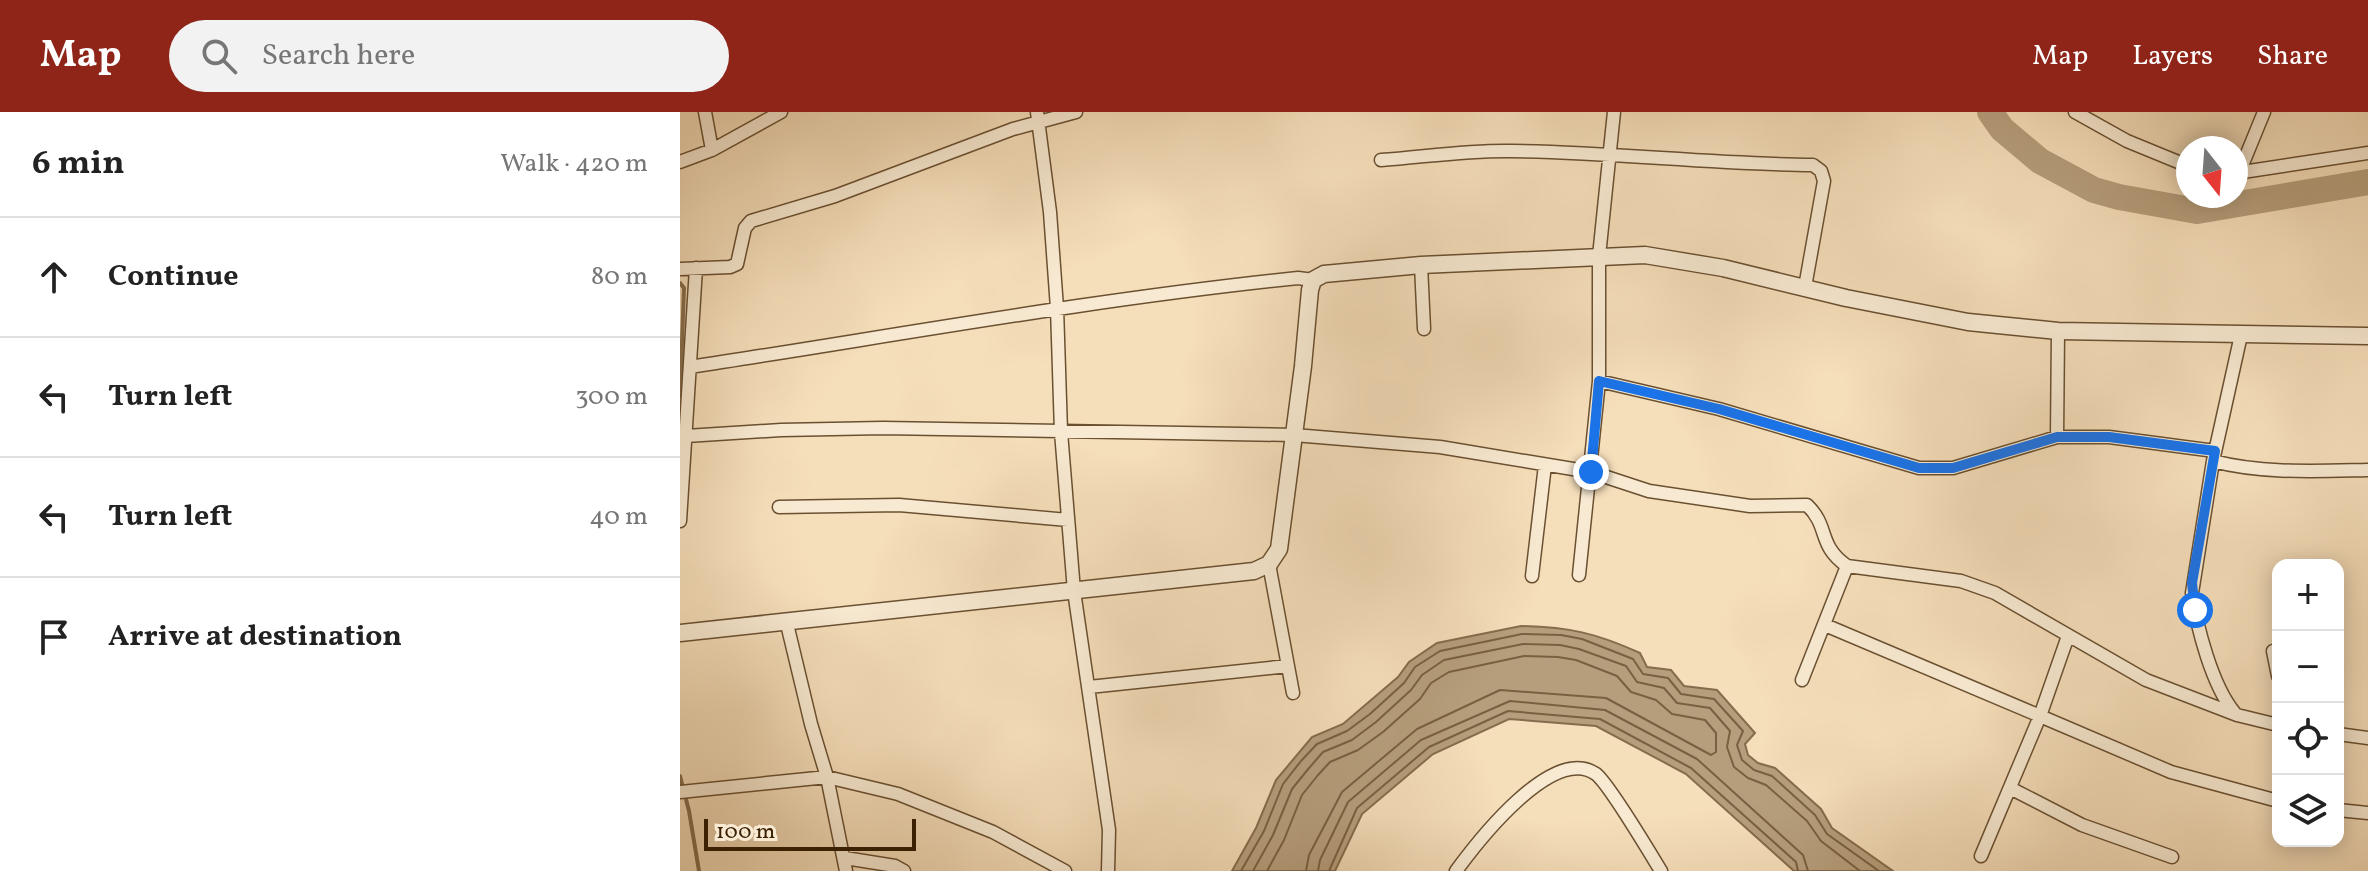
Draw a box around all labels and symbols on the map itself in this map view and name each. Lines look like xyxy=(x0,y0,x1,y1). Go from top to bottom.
north arrow xyxy=(2176,136,2248,208)
route end xyxy=(1573,454,1609,490)
route start xyxy=(2177,592,2213,628)
scale bar xyxy=(704,815,916,851)

